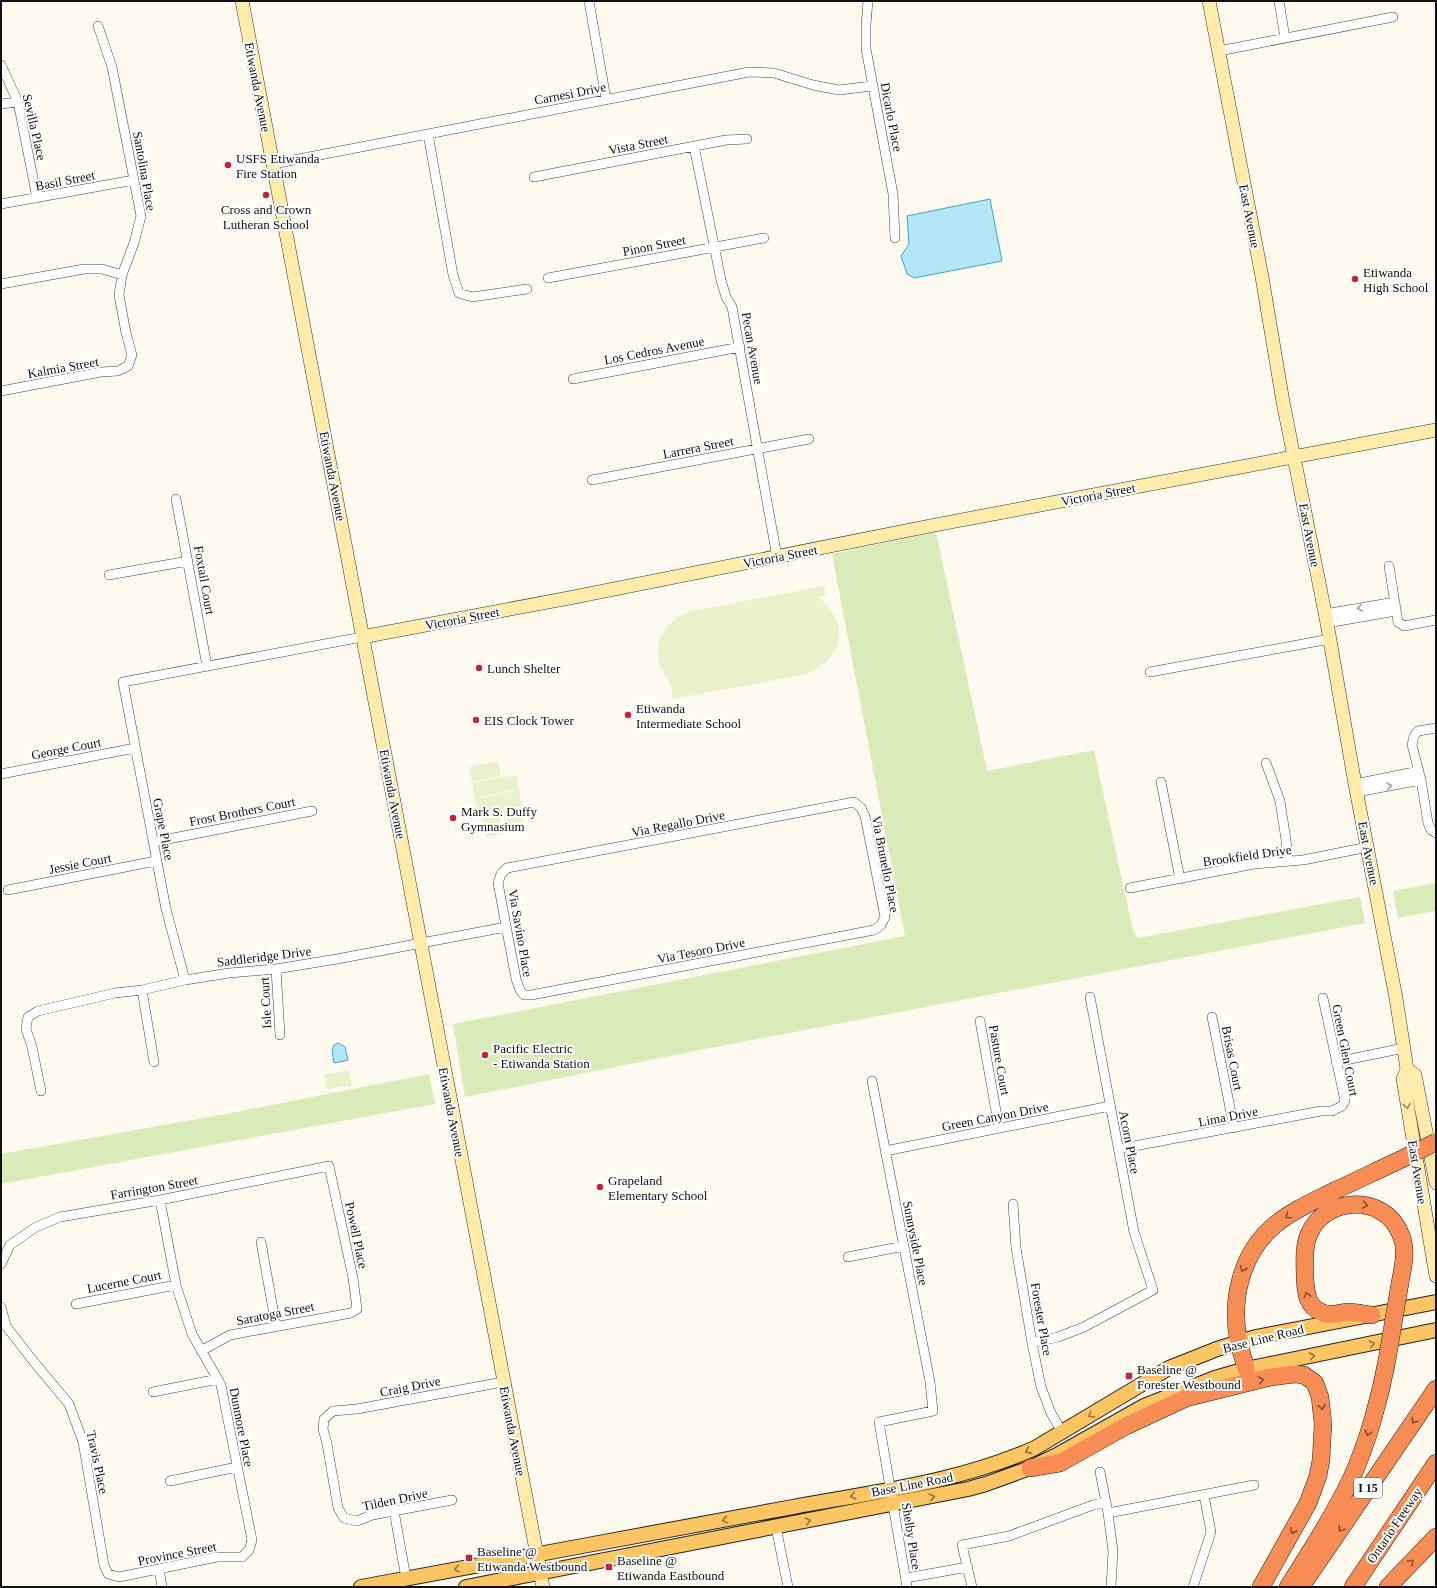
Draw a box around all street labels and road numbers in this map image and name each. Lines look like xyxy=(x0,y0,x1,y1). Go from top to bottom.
street label: Etiwanda Avenue xyxy=(241,41,274,133)
street label: Carnesi Drive xyxy=(533,79,607,108)
street label: Dicarlo Place xyxy=(877,81,906,153)
street label: Sevilla Place xyxy=(20,93,49,162)
street label: Santolina Place xyxy=(130,130,159,212)
street label: Vista Street xyxy=(607,131,669,158)
street label: Basil Street xyxy=(34,167,97,194)
street label: East Avenue xyxy=(1236,183,1263,249)
street label: Pinon Street xyxy=(621,232,687,259)
street label: Pecan Avenue xyxy=(739,311,766,386)
street label: Los Cedros Avenue xyxy=(603,333,706,368)
street label: Kalmia Street xyxy=(26,354,100,381)
street label: Etiwanda Avenue xyxy=(316,430,349,522)
street label: Larrera Street xyxy=(661,433,735,462)
street label: Victoria Street xyxy=(1060,480,1137,509)
street label: East Avenue xyxy=(1296,502,1323,568)
street label: Victoria Street xyxy=(742,542,819,571)
street label: Foxtail Court xyxy=(191,544,218,616)
street label: Victoria Street xyxy=(424,604,501,633)
street label: George Court xyxy=(30,734,103,763)
street label: Etiwanda Avenue xyxy=(376,748,409,840)
street label: Frost Brothers Court xyxy=(188,794,297,829)
street label: Grape Place xyxy=(150,797,177,862)
street label: Via Regallo Drive xyxy=(630,807,726,840)
street label: Via Brunello Place xyxy=(869,814,902,914)
street label: East Avenue xyxy=(1355,820,1382,886)
street label: Brookfield Drive xyxy=(1202,842,1292,869)
street label: Jessie Court xyxy=(48,850,113,877)
street label: Via Savino Place xyxy=(505,888,536,978)
street label: Via Tesoro Drive xyxy=(656,935,746,966)
street label: Saddleridge Drive xyxy=(216,943,312,970)
street label: Isle Court xyxy=(257,976,274,1029)
street label: Green Glen Court xyxy=(1329,1003,1362,1098)
street label: Pasture Court xyxy=(986,1024,1013,1097)
street label: Brisas Court xyxy=(1219,1025,1246,1092)
street label: Etiwanda Avenue xyxy=(435,1066,468,1158)
street label: Green Canyon Drive xyxy=(941,1099,1050,1134)
street label: Lima Drive xyxy=(1197,1103,1259,1130)
street label: Acorn Place xyxy=(1116,1109,1143,1175)
street label: East Avenue xyxy=(1405,1139,1430,1205)
street label: Farrington Street xyxy=(109,1172,199,1203)
street label: Sunnyside Place xyxy=(900,1200,931,1287)
street label: Powell Place xyxy=(342,1201,371,1270)
street label: Lucerne Court xyxy=(86,1267,163,1296)
street label: Forester Place xyxy=(1028,1281,1055,1357)
street label: Saratoga Street xyxy=(235,1299,316,1328)
street label: Base Line Road xyxy=(1221,1321,1306,1356)
street label: Craig Drive xyxy=(378,1373,442,1400)
street label: Etiwanda Avenue xyxy=(496,1385,529,1477)
street label: Dunmore Place xyxy=(226,1386,257,1468)
street label: Travis Place xyxy=(84,1429,112,1495)
street label: Base Line Road xyxy=(870,1469,955,1500)
road number: I 15 xyxy=(1354,1478,1382,1498)
street label: Ontario Freeway xyxy=(1364,1484,1425,1566)
street label: Tilden Drive xyxy=(361,1485,429,1514)
street label: Shelby Place xyxy=(899,1502,924,1571)
street label: Province Street xyxy=(136,1538,218,1568)

